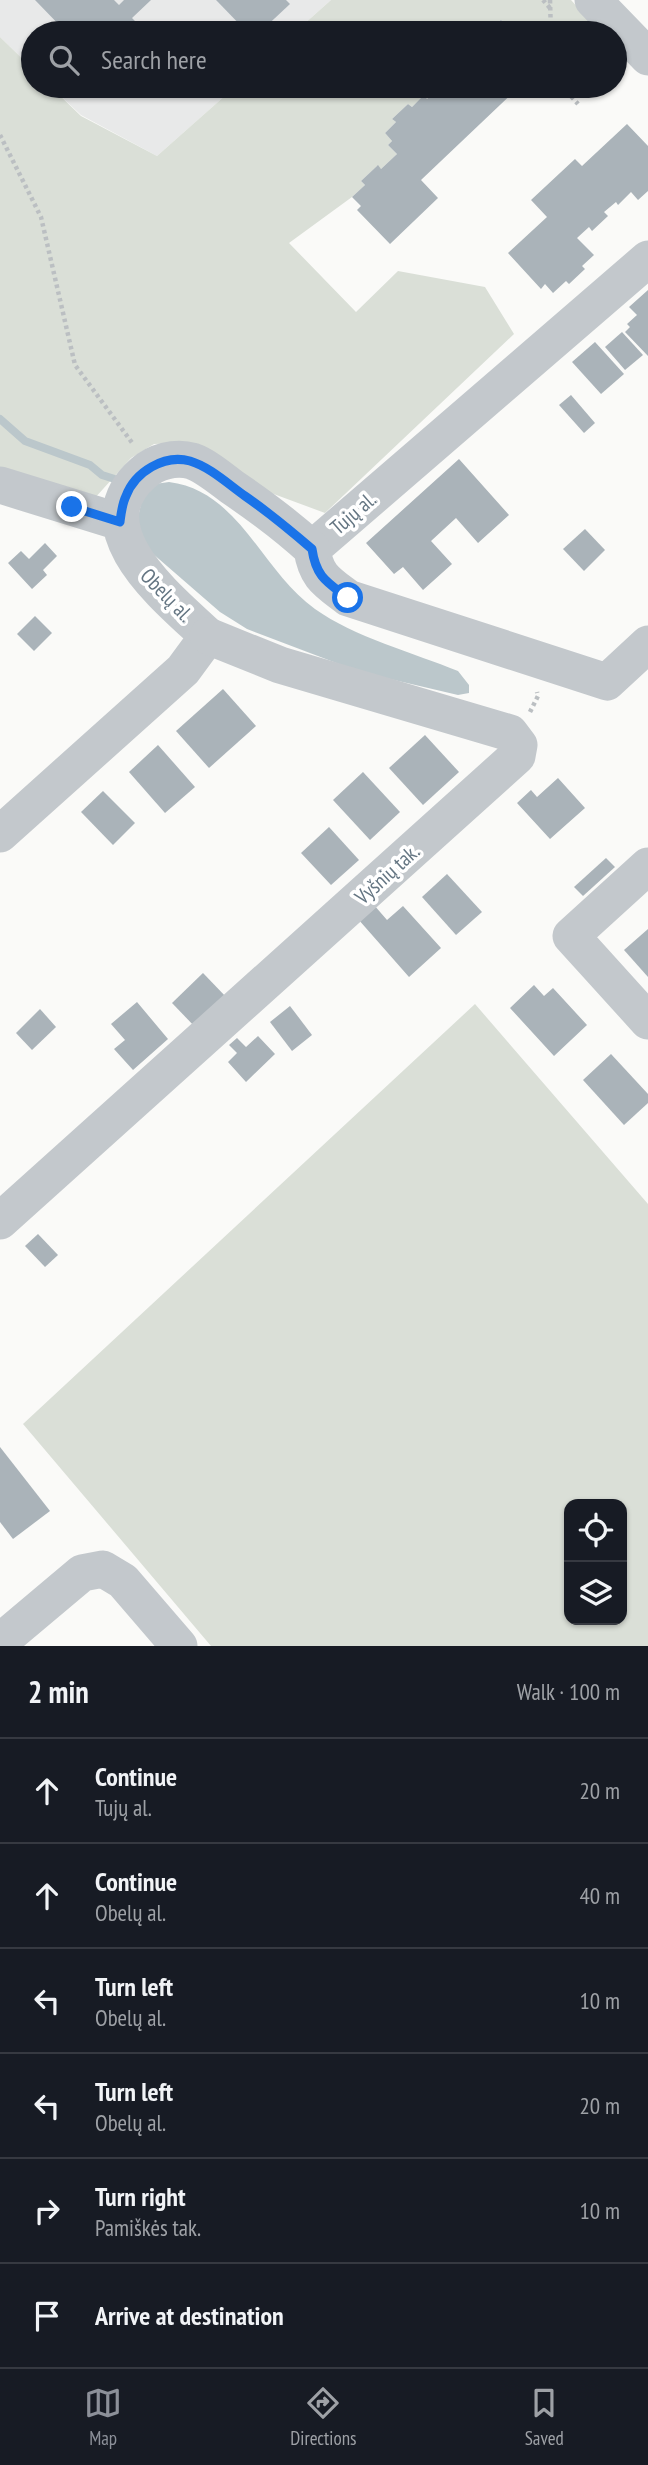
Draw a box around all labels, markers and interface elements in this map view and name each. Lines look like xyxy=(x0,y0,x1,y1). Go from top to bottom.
search box xyxy=(21,21,627,98)
icon: search xyxy=(45,41,83,79)
text: Search here xyxy=(101,43,207,76)
street label: Tujų al. xyxy=(325,486,381,540)
route end xyxy=(56,491,87,522)
street label: Obelų al. xyxy=(135,562,199,628)
route start xyxy=(332,582,363,613)
street label: Vyšnių tak. xyxy=(348,838,425,911)
map controls xyxy=(564,1499,627,1625)
button: locate xyxy=(564,1499,627,1562)
button: layers xyxy=(564,1562,627,1625)
text: 2 min xyxy=(28,1672,89,1711)
text: Walk · 100 m xyxy=(517,1677,620,1706)
text: Continue xyxy=(95,1760,177,1793)
icon: ahead xyxy=(28,1772,66,1810)
text: 20 m xyxy=(579,1776,620,1805)
text: Tujų al. xyxy=(95,1793,152,1822)
text: Continue xyxy=(95,1865,177,1898)
icon: ahead xyxy=(28,1877,66,1915)
text: 40 m xyxy=(579,1881,620,1910)
text: Obelų al. xyxy=(95,1898,166,1927)
text: Turn left xyxy=(95,1970,173,2003)
icon: left xyxy=(28,1982,66,2020)
text: 10 m xyxy=(579,1986,620,2015)
text: Obelų al. xyxy=(95,2003,166,2032)
text: Turn left xyxy=(95,2075,173,2108)
icon: left xyxy=(28,2087,66,2125)
text: 20 m xyxy=(579,2091,620,2120)
text: Obelų al. xyxy=(95,2108,166,2137)
text: Turn right xyxy=(95,2180,186,2213)
icon: right xyxy=(28,2192,66,2230)
text: 10 m xyxy=(579,2196,620,2225)
text: Pamiškės tak. xyxy=(95,2213,201,2242)
icon: arrive xyxy=(28,2297,66,2335)
text: Arrive at destination xyxy=(95,2299,284,2332)
tab: Map xyxy=(84,2384,122,2450)
tab: Directions xyxy=(290,2384,356,2450)
tab: Saved xyxy=(525,2384,564,2450)

